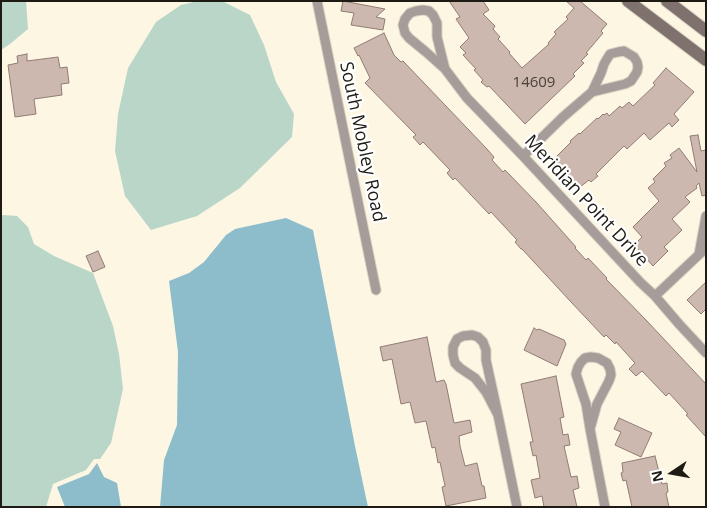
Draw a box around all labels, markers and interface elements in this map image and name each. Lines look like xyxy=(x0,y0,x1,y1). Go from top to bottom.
street label: South Mobley Road xyxy=(334,60,390,224)
house number: 14609 xyxy=(513,74,555,92)
street label: Meridian Point Drive xyxy=(519,131,653,271)
north arrow xyxy=(647,448,697,498)
text: N xyxy=(646,469,667,484)

